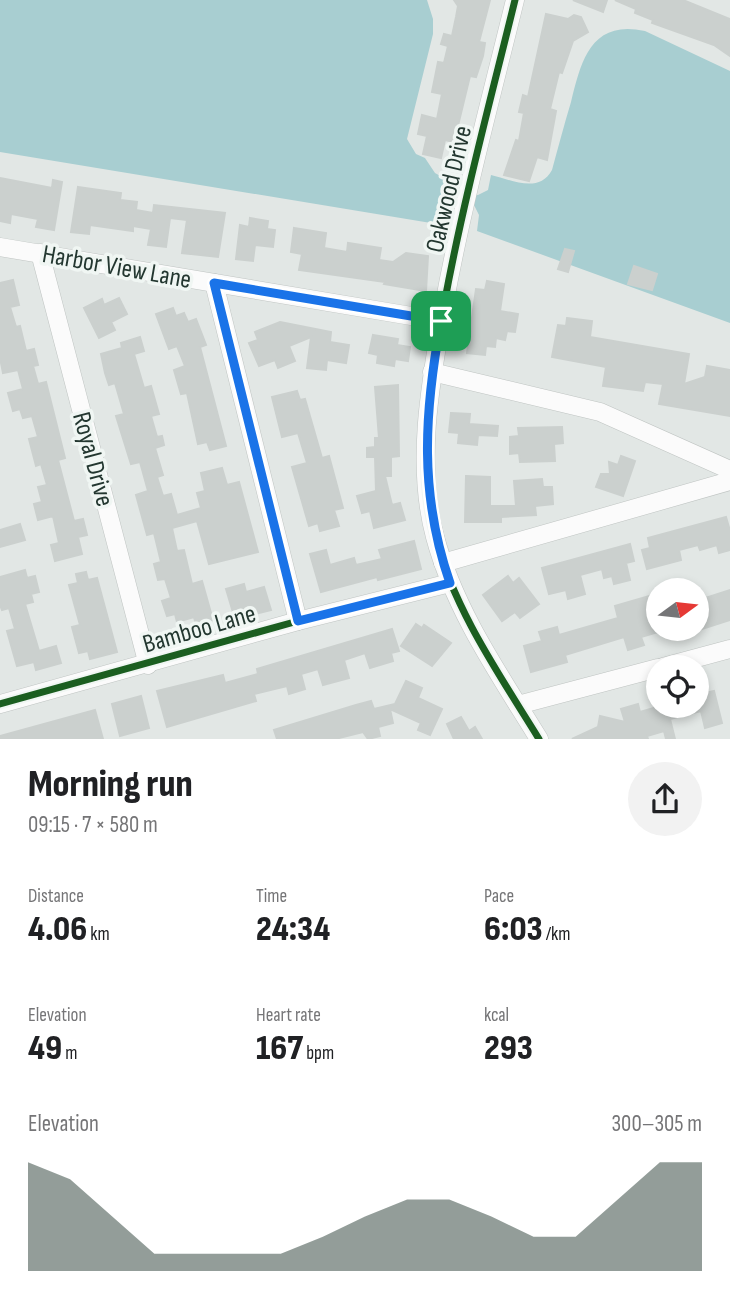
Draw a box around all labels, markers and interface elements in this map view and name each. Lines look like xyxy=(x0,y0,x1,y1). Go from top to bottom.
street label: Oakwood Drive xyxy=(420,123,479,256)
street label: Harbor View Lane xyxy=(40,239,194,296)
pin xyxy=(411,291,471,351)
icon: arrive xyxy=(422,302,460,340)
street label: Royal Drive xyxy=(65,409,120,510)
north arrow xyxy=(646,578,709,640)
map controls xyxy=(646,578,709,718)
street label: Bamboo Lane xyxy=(139,599,259,660)
button: locate xyxy=(646,655,709,718)
text: Morning run xyxy=(28,762,193,807)
button: share xyxy=(628,762,702,836)
text: 09:15 · 7 × 580 m xyxy=(28,811,158,839)
text: Distance xyxy=(28,885,84,908)
text: Time xyxy=(256,885,287,908)
text: Pace xyxy=(484,885,514,908)
text: 4.06 xyxy=(28,908,87,951)
text: 24:34 xyxy=(256,908,330,951)
text: 6:03 xyxy=(484,908,543,951)
text: km xyxy=(87,923,110,946)
text: /km xyxy=(543,923,570,946)
text: Elevation xyxy=(28,1004,87,1027)
text: Heart rate xyxy=(256,1004,321,1027)
text: kcal xyxy=(484,1004,509,1027)
text: 49 xyxy=(28,1027,62,1070)
text: 167 xyxy=(256,1027,303,1070)
text: 293 xyxy=(484,1027,533,1070)
text: m xyxy=(62,1042,77,1065)
text: bpm xyxy=(303,1042,334,1065)
text: Elevation xyxy=(28,1110,99,1138)
text: 300–305 m xyxy=(611,1110,702,1138)

